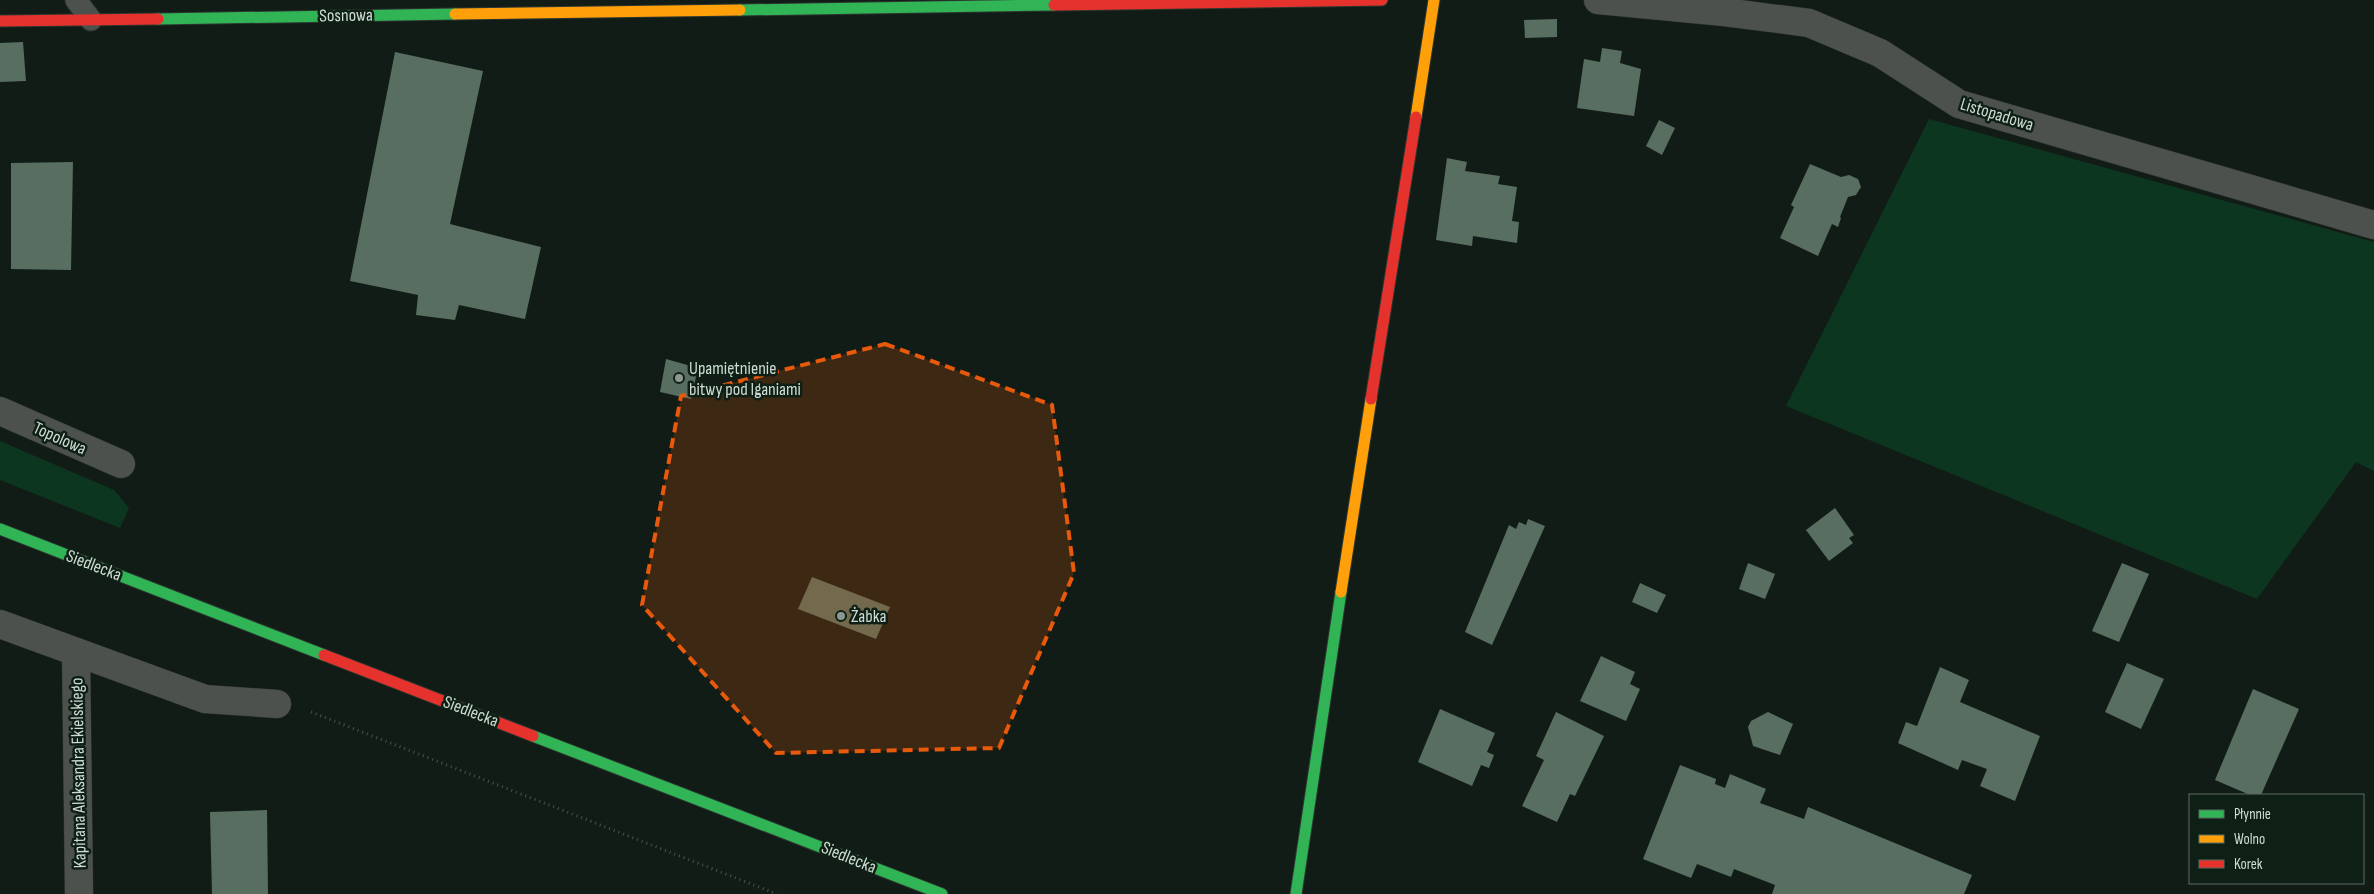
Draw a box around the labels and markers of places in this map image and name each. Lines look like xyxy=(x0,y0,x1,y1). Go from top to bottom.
place label: Upamiętnienie bitwy pod Iganiami xyxy=(689,358,801,400)
marker: Upamiętnienie bitwy pod Iganiami xyxy=(673,372,685,384)
place label: Żabka xyxy=(851,606,887,627)
marker: Żabka xyxy=(835,610,847,622)

